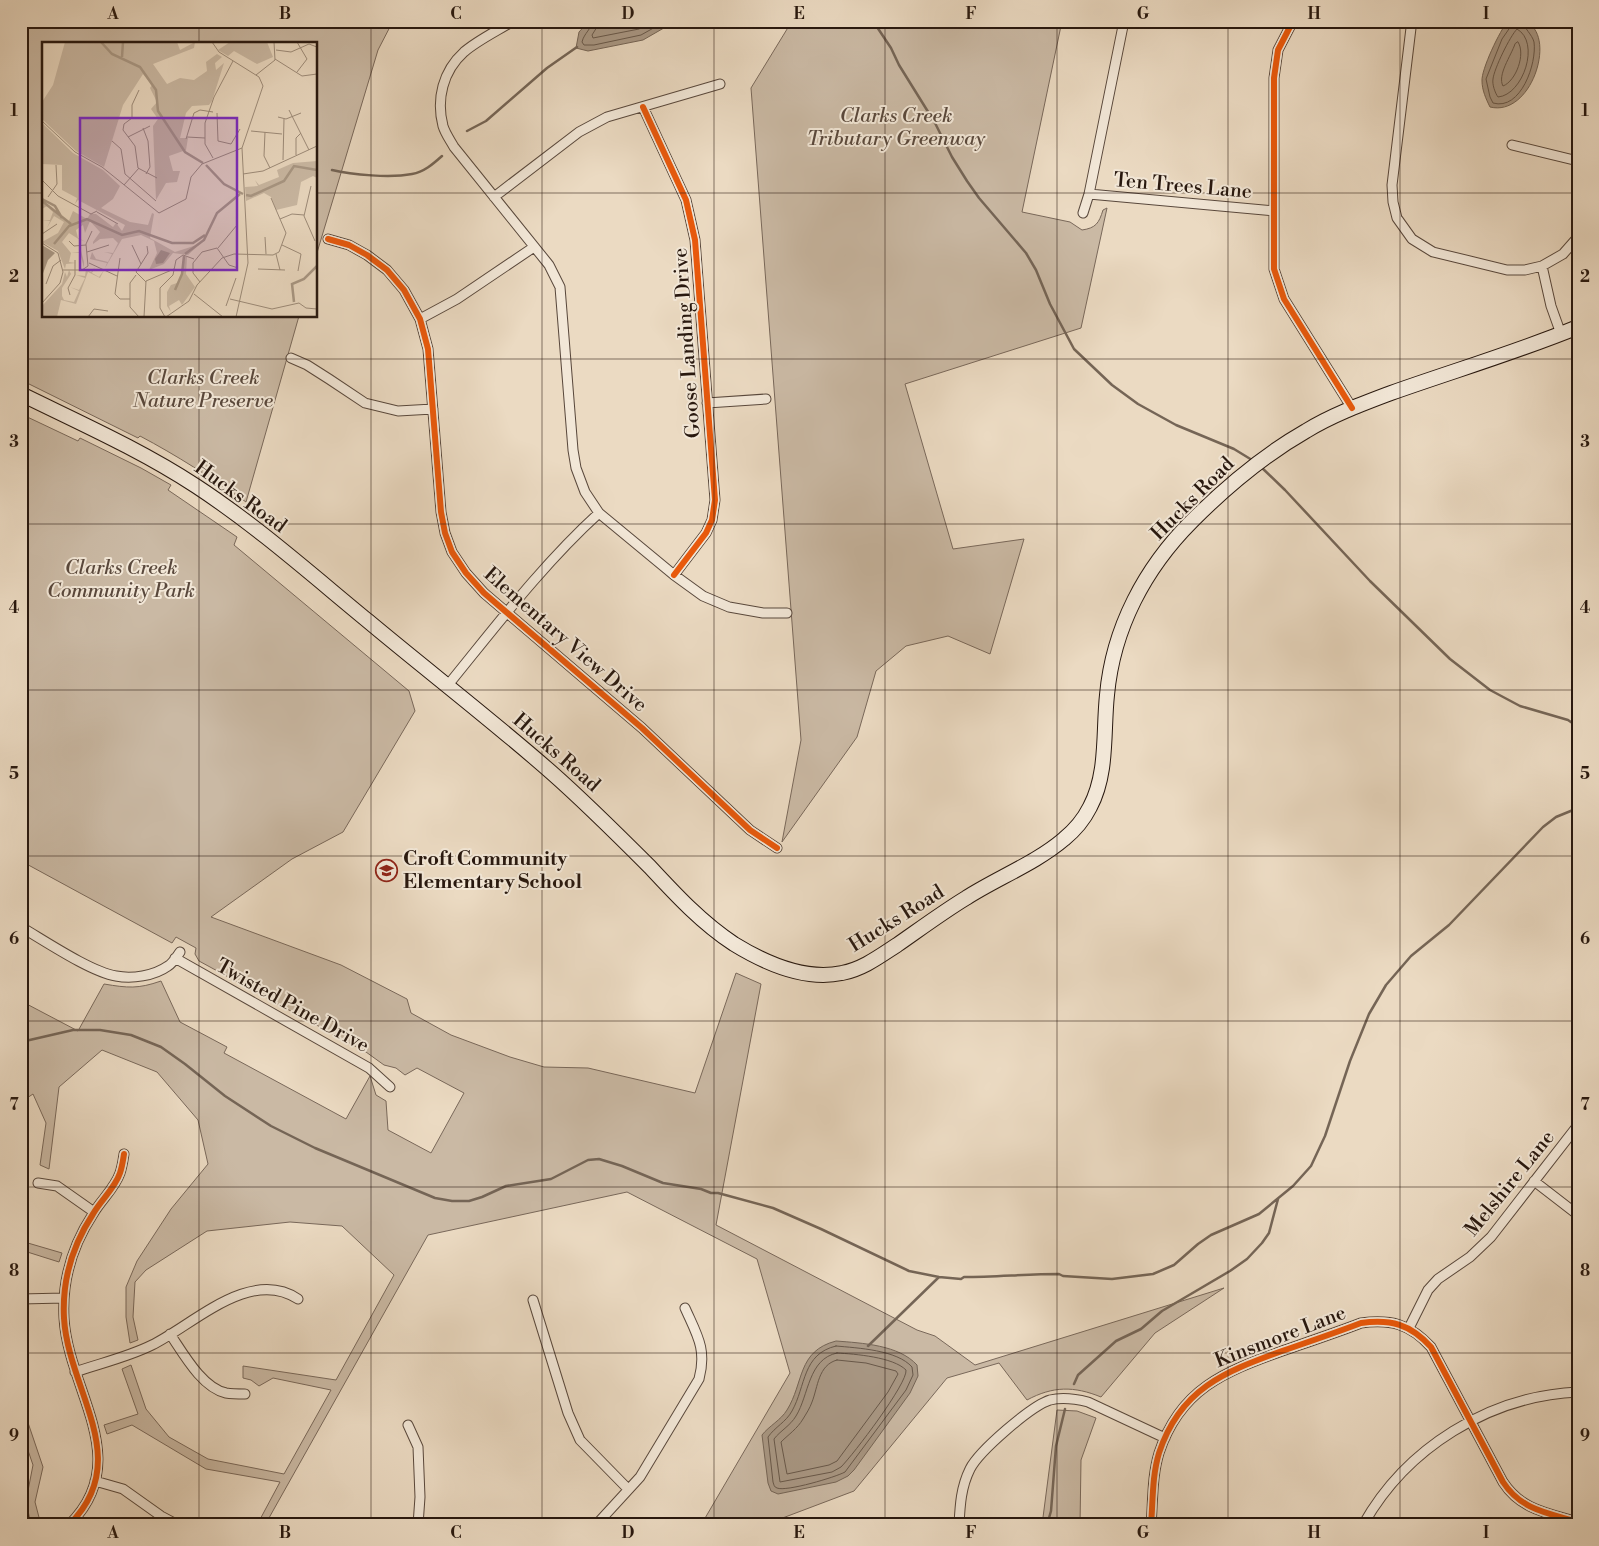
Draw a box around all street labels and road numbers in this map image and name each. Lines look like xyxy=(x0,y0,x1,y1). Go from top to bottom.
street label: Ten Trees Lane xyxy=(1113,168,1253,205)
street label: Goose Landing Drive xyxy=(668,247,707,439)
street label: Hucks Road xyxy=(1146,452,1241,546)
street label: Hucks Road xyxy=(189,455,292,539)
street label: Elementary View Drive xyxy=(478,562,652,718)
street label: Hucks Road xyxy=(507,708,605,798)
street label: Hucks Road xyxy=(844,880,950,958)
street label: Twisted Pine Drive xyxy=(211,954,373,1059)
street label: Melshire Lane xyxy=(1460,1126,1560,1242)
street label: Kinsmore Lane xyxy=(1211,1301,1350,1374)

